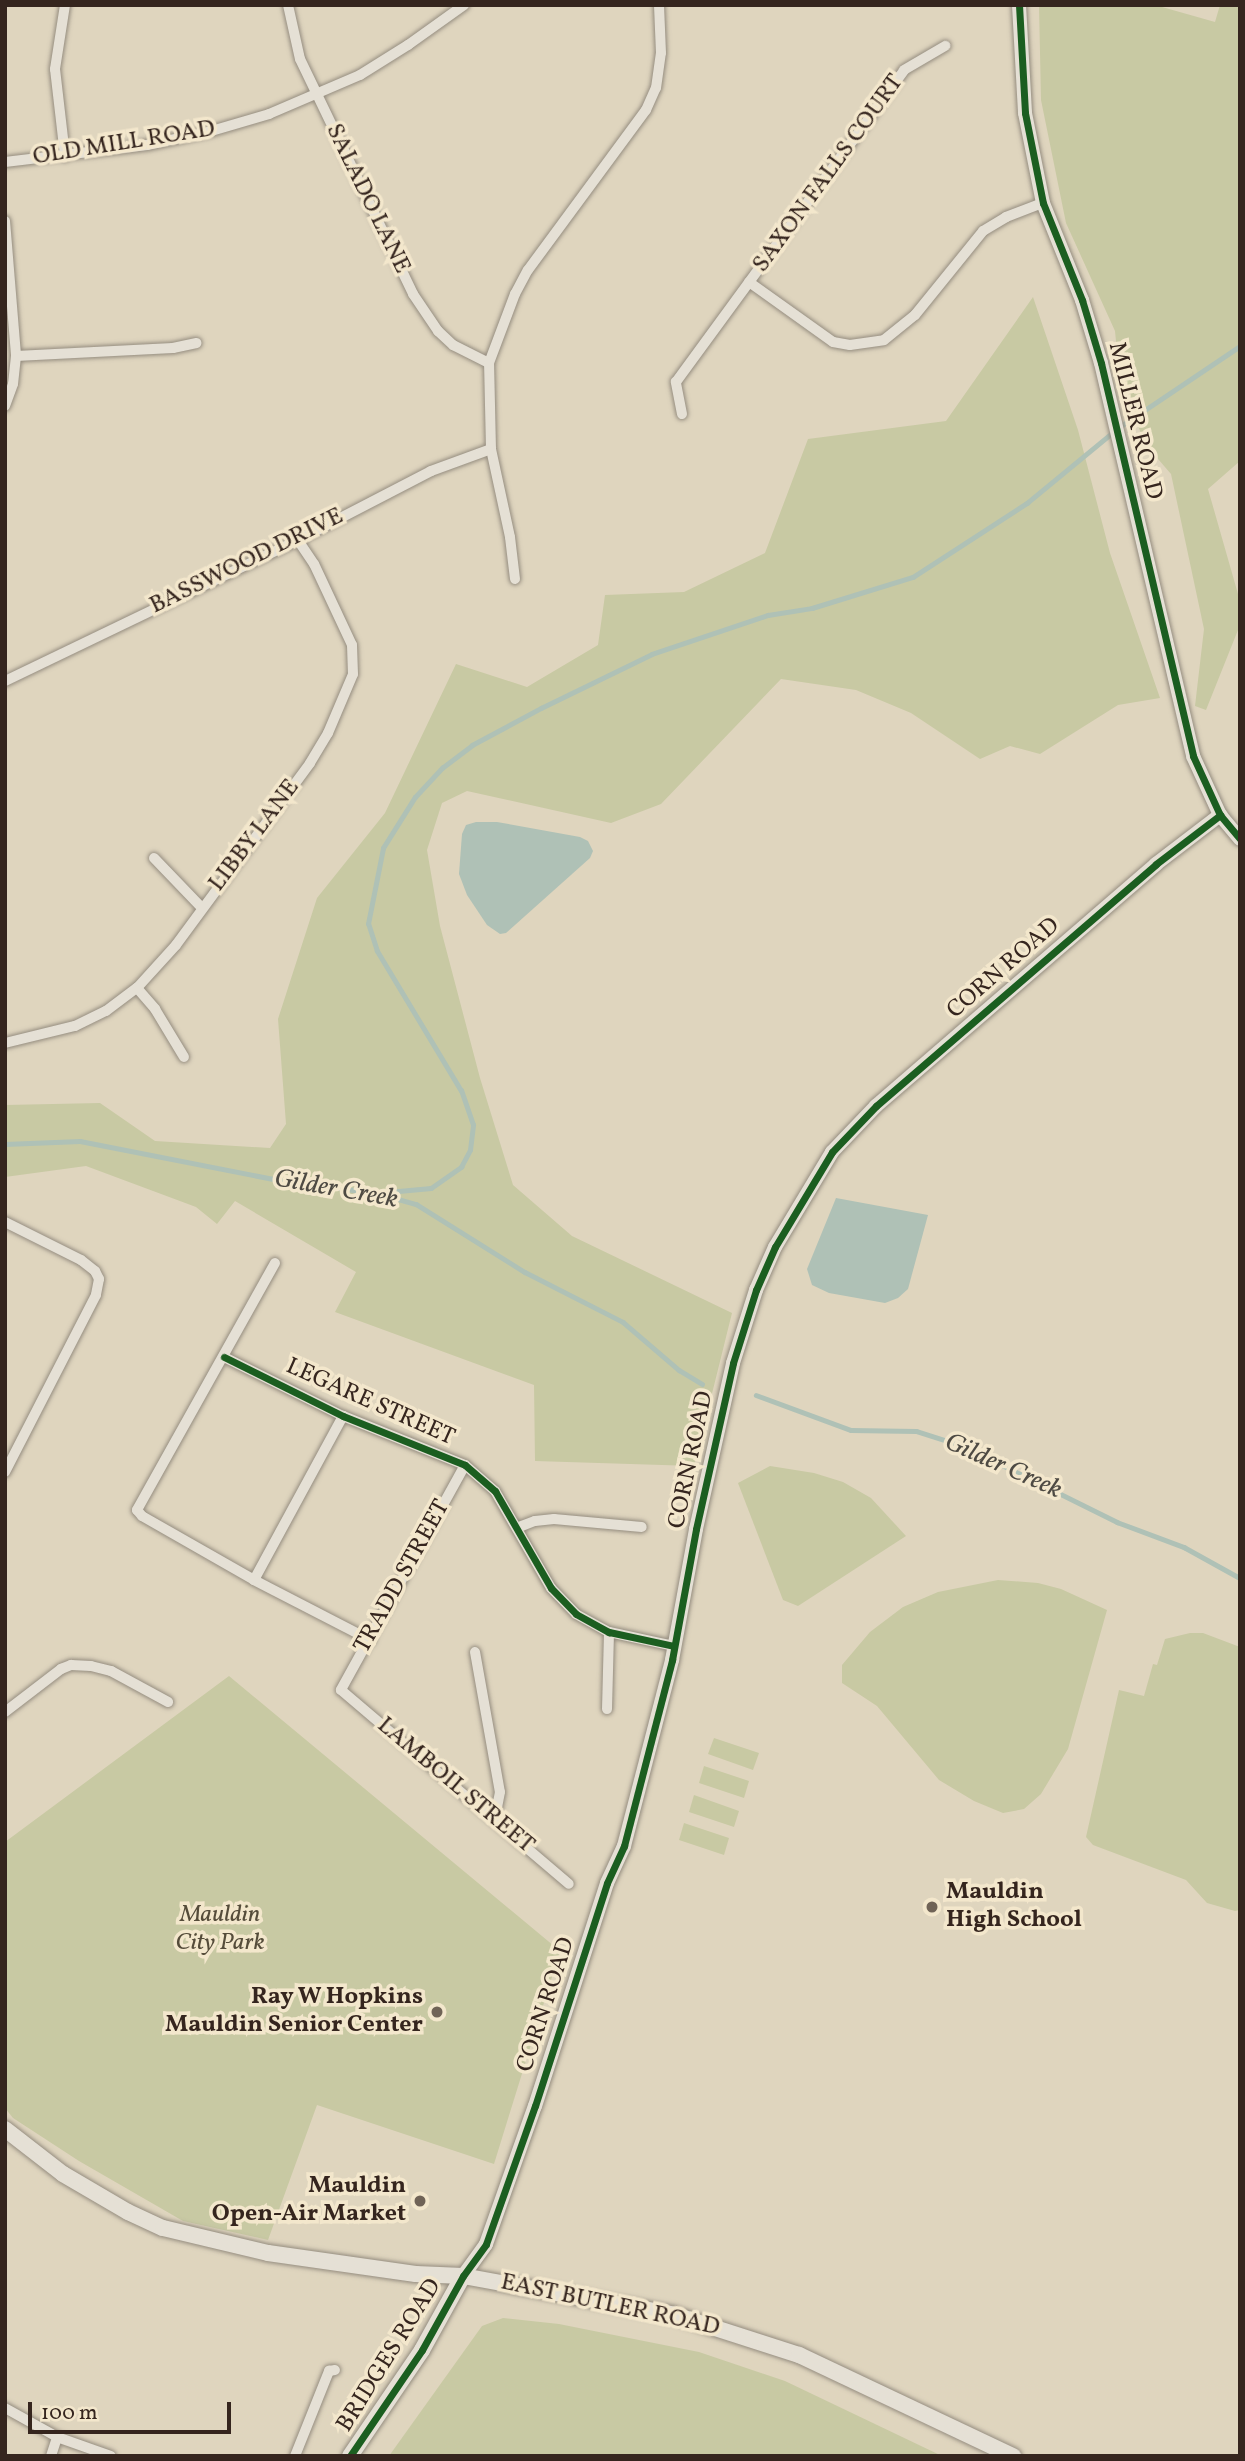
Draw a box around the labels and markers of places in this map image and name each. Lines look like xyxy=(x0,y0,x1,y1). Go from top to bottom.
place label: Mauldin High School xyxy=(946,1879,1082,1935)
marker: Mauldin High School xyxy=(924,1899,940,1915)
place label: Ray W Hopkins Mauldin Senior Center xyxy=(165,1984,423,2040)
marker: Ray W Hopkins Mauldin Senior Center xyxy=(429,2004,445,2020)
place label: Mauldin Open-Air Market xyxy=(212,2173,406,2229)
marker: Mauldin Open-Air Market xyxy=(412,2193,428,2209)

